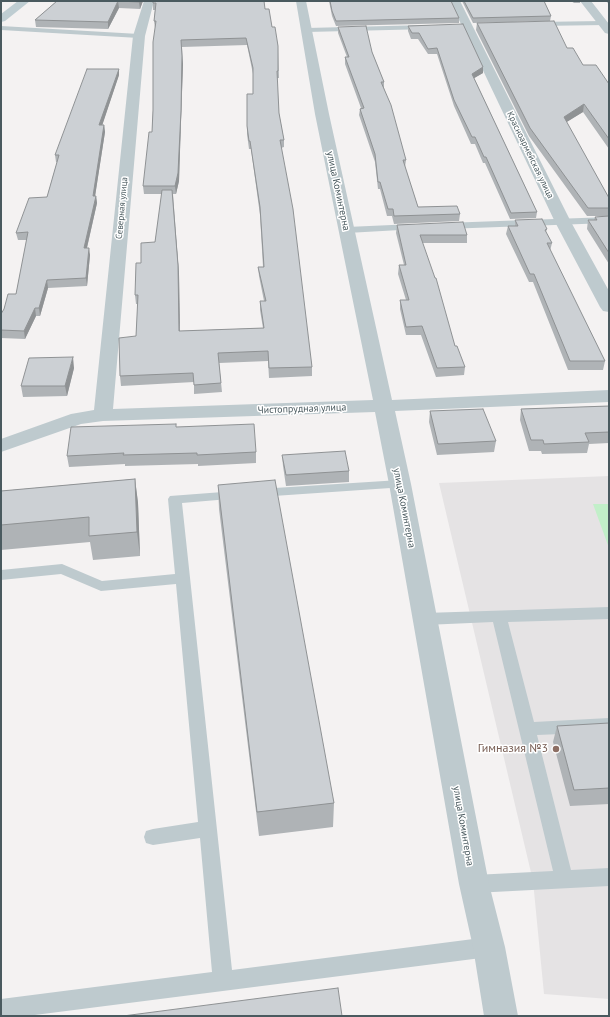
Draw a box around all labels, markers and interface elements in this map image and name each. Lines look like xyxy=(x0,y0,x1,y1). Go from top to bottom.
street label: Красноармейская улица xyxy=(504,110,556,200)
street label: улица Коминтерна xyxy=(324,150,352,232)
street label: Северная улица xyxy=(114,177,130,239)
street label: Чистопрудная улица xyxy=(257,401,347,417)
street label: улица Коминтерна xyxy=(390,467,418,549)
place label: Гимназия №3 xyxy=(478,742,548,756)
marker: Гимназия №3 xyxy=(551,744,561,754)
street label: улица Коминтерна xyxy=(450,785,476,867)

